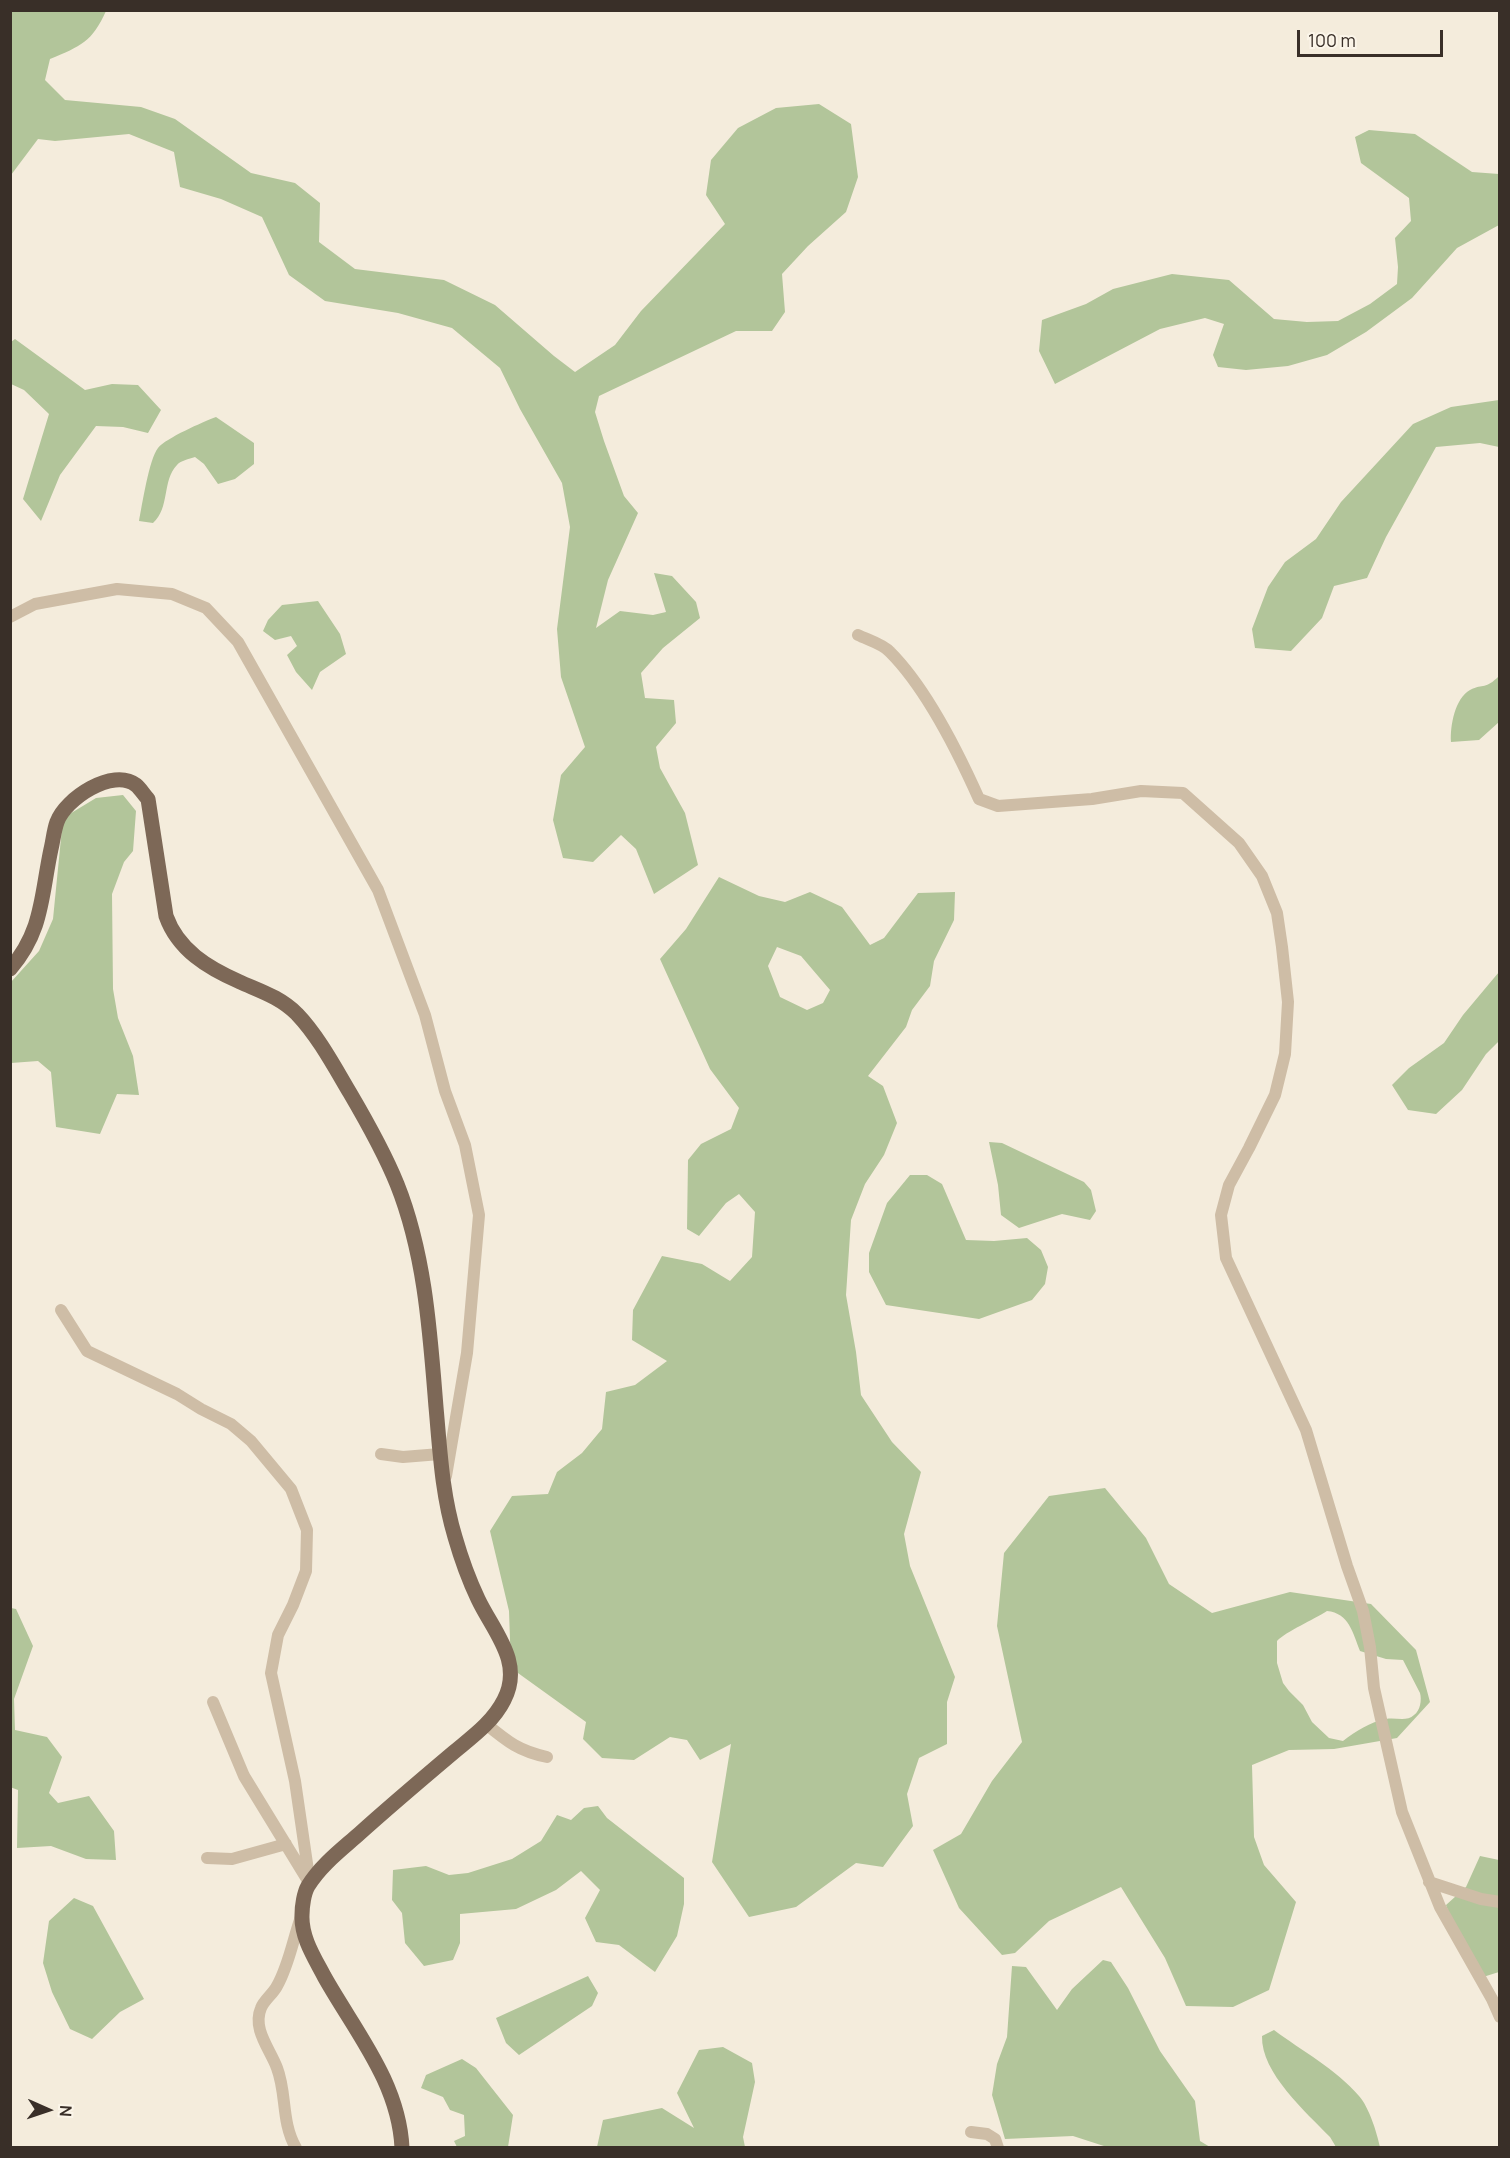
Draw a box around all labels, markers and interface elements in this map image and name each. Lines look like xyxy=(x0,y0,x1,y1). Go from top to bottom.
scale bar xyxy=(1300,18,1446,56)
text: 100 m xyxy=(1308,28,1356,52)
north arrow xyxy=(18,2080,78,2140)
text: N xyxy=(55,2105,77,2117)

